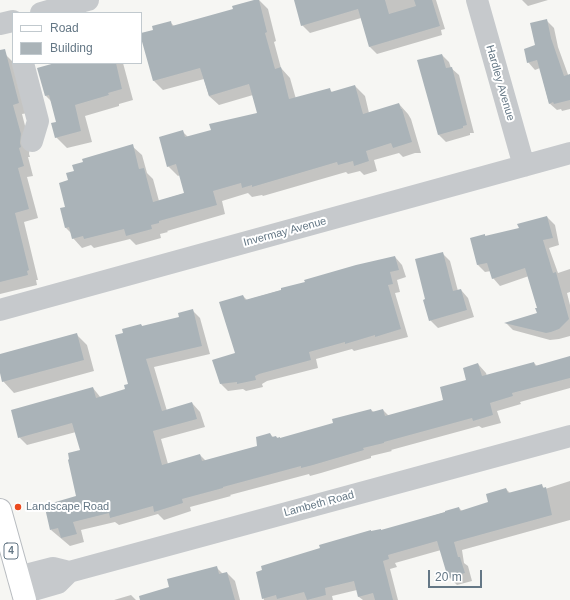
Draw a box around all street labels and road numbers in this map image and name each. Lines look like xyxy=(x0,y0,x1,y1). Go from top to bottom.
street label: Hardley Avenue xyxy=(483,44,517,122)
street label: Invermay Avenue xyxy=(242,215,328,249)
street label: Lambeth Road xyxy=(282,488,356,520)
road number: 4 xyxy=(4,543,18,559)

